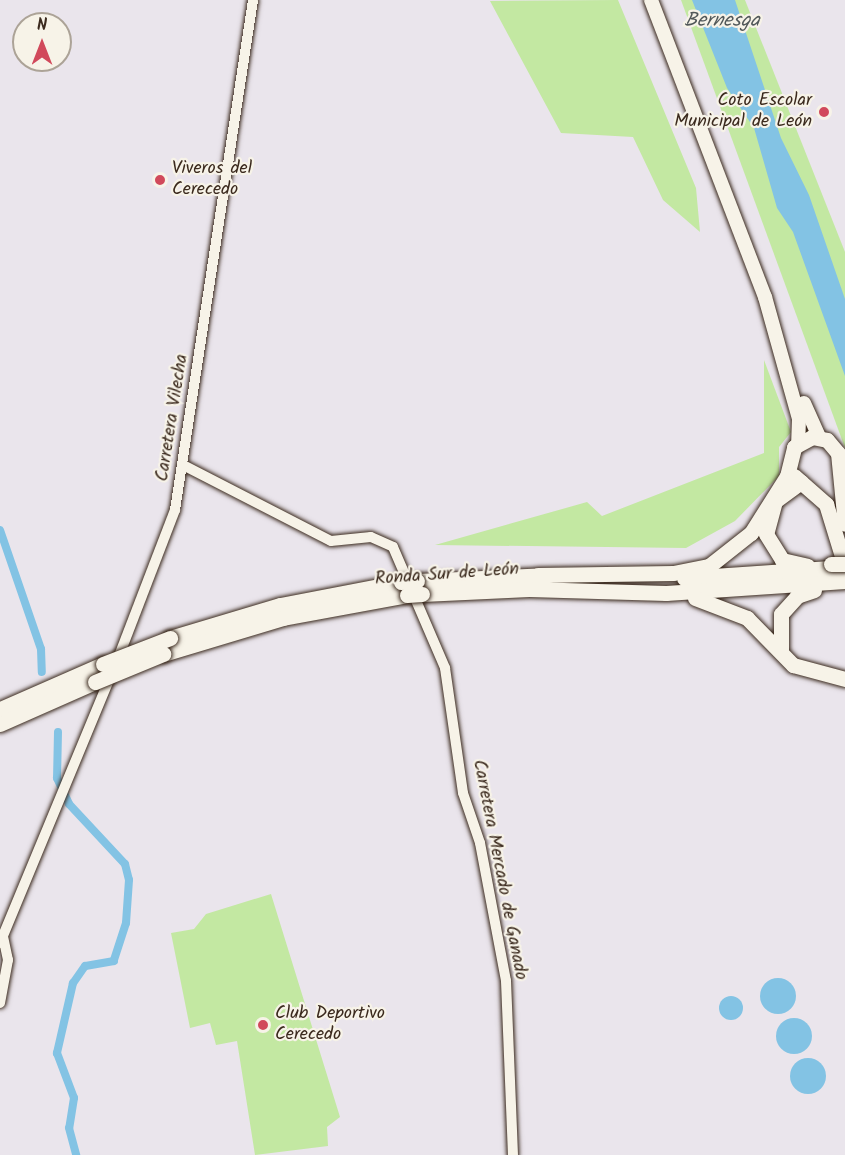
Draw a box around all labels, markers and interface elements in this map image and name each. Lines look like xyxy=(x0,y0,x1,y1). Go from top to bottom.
water label: Bernesga xyxy=(684,9,760,33)
north arrow xyxy=(12,12,72,72)
text: N xyxy=(37,13,47,38)
place label: Coto Escolar Municipal de León xyxy=(674,91,812,134)
marker: Coto Escolar Municipal de León xyxy=(817,105,831,119)
place label: Viveros del Cerecedo xyxy=(172,159,252,201)
marker: Viveros del Cerecedo xyxy=(153,173,167,187)
street label: Carretera Vilecha xyxy=(152,353,194,483)
street label: Ronda Sur de León xyxy=(374,559,520,591)
street label: Carretera Mercado de Ganado xyxy=(467,758,531,982)
place label: Club Deportivo Cerecedo xyxy=(275,1004,385,1046)
marker: Club Deportivo Cerecedo xyxy=(256,1018,270,1032)

